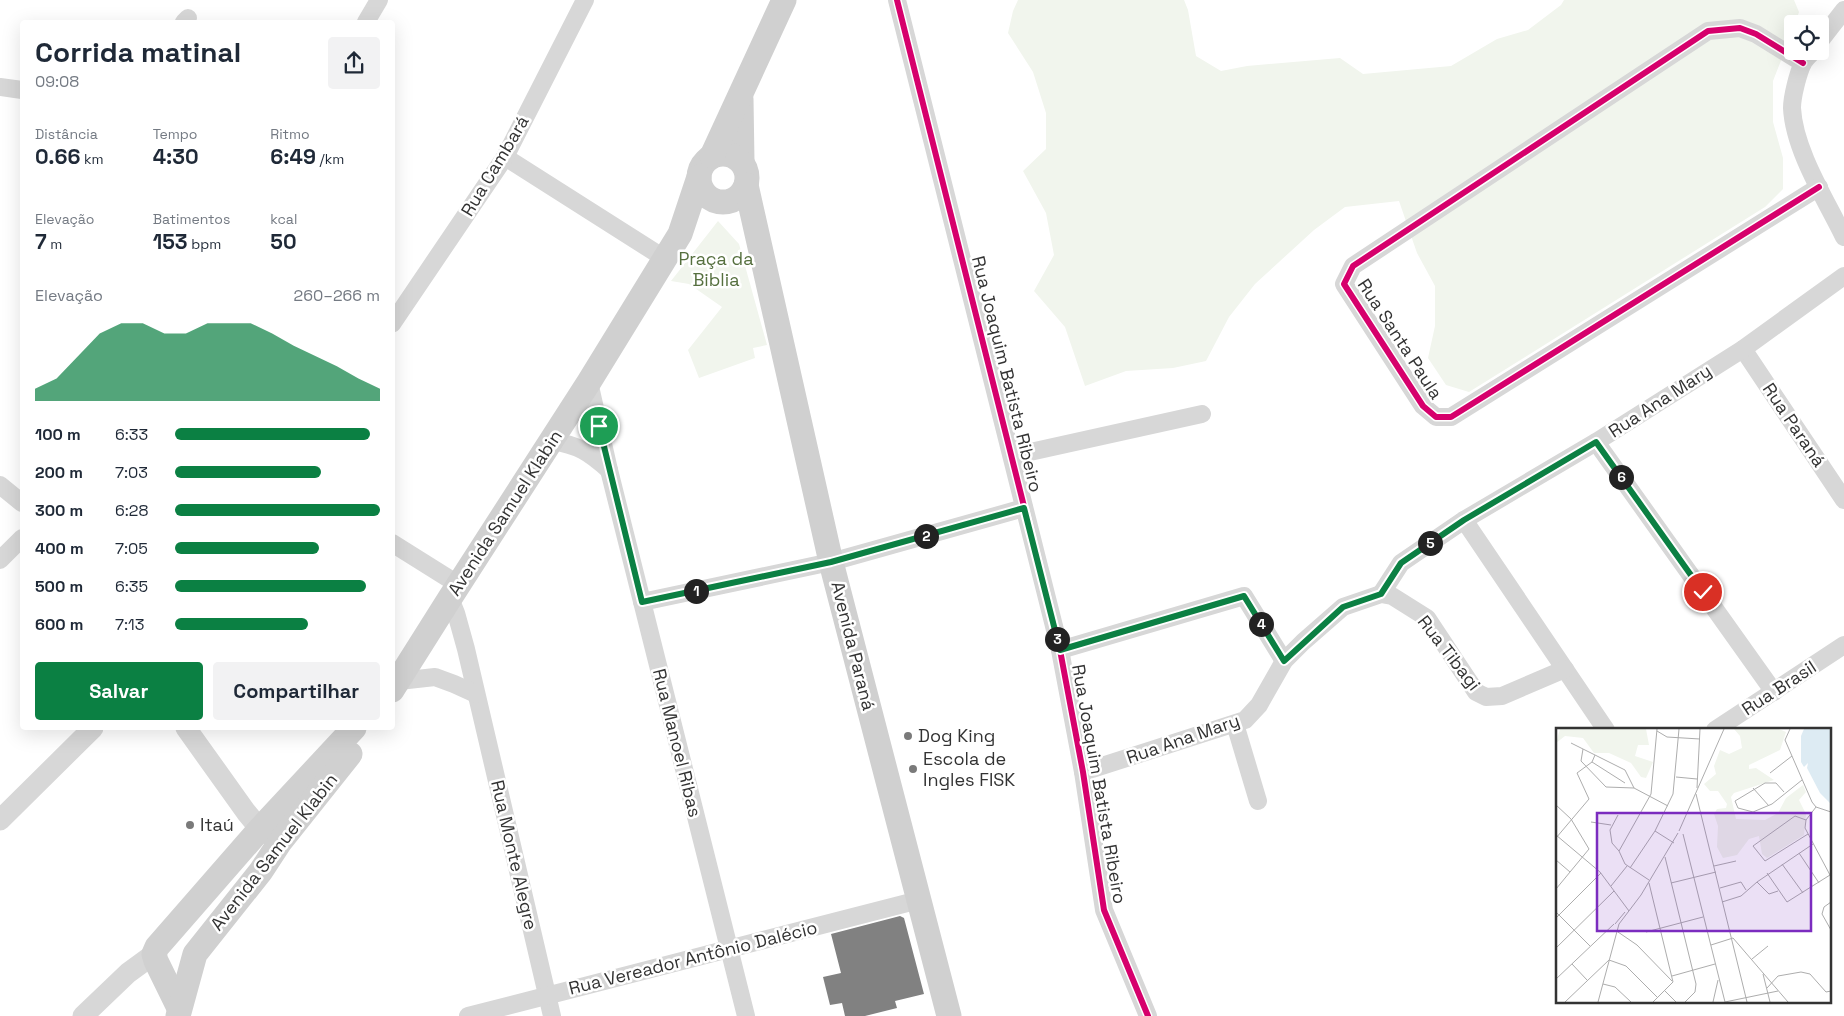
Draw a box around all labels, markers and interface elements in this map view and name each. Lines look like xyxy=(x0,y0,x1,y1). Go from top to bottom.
map controls xyxy=(1784,15,1829,60)
button: locate xyxy=(1784,15,1829,60)
text: Corrida matinal xyxy=(35,34,241,70)
button: share xyxy=(328,37,380,89)
text: 09:08 xyxy=(35,71,79,92)
street label: Rua Cambará xyxy=(455,111,534,220)
text: Distância xyxy=(35,125,98,143)
text: Tempo xyxy=(153,125,197,143)
text: Ritmo xyxy=(270,125,310,143)
text: 0.66 xyxy=(35,143,80,170)
text: 4:30 xyxy=(153,143,199,170)
text: 6:49 xyxy=(270,143,316,170)
text: km xyxy=(80,150,104,168)
text: /km xyxy=(316,150,344,168)
text: Elevação xyxy=(35,210,94,228)
text: Batimentos xyxy=(153,210,230,228)
text: kcal xyxy=(270,210,297,228)
text: 7 xyxy=(35,228,47,255)
text: 153 xyxy=(153,228,188,255)
text: 50 xyxy=(270,228,297,255)
text: m xyxy=(47,235,62,253)
text: bpm xyxy=(188,235,221,253)
park label: Praça da Biblia xyxy=(678,247,754,291)
street label: Rua Joaquim Batista Ribeiro xyxy=(967,253,1048,494)
street label: Rua Santa Paula xyxy=(1353,274,1448,403)
text: Elevação xyxy=(35,285,103,306)
text: 260–266 m xyxy=(293,285,380,306)
street label: Rua Ana Mary xyxy=(1604,359,1716,442)
street label: Rua Paraná xyxy=(1758,378,1831,471)
pin xyxy=(578,405,620,447)
icon: arrive xyxy=(585,412,613,440)
text: 100 m xyxy=(35,424,81,445)
text: 6:33 xyxy=(115,424,148,445)
street label: Avenida Samuel Klabin xyxy=(442,425,567,600)
text: 200 m xyxy=(35,462,83,483)
text: 7:03 xyxy=(115,462,148,483)
pin: 6 xyxy=(1608,464,1634,490)
text: 6 xyxy=(1617,468,1626,486)
text: 300 m xyxy=(35,500,83,521)
text: 6:28 xyxy=(115,500,148,521)
pin: 2 xyxy=(914,524,938,548)
text: 2 xyxy=(922,527,931,545)
pin: 5 xyxy=(1418,530,1442,556)
text: 5 xyxy=(1426,534,1435,552)
text: 400 m xyxy=(35,538,84,559)
text: 7:05 xyxy=(115,538,148,559)
pin xyxy=(1682,571,1724,613)
text: 500 m xyxy=(35,576,83,597)
text: 6:35 xyxy=(115,576,148,597)
pin: 1 xyxy=(684,578,708,604)
icon: check xyxy=(1689,578,1717,606)
street label: Avenida Paraná xyxy=(826,579,881,713)
text: 1 xyxy=(693,582,700,600)
street label: Rua Tibagi xyxy=(1413,610,1486,695)
pin: 4 xyxy=(1248,612,1274,636)
text: 600 m xyxy=(35,614,83,635)
text: 7:13 xyxy=(115,614,144,635)
text: 4 xyxy=(1257,615,1266,633)
pin: 3 xyxy=(1044,626,1070,652)
text: 3 xyxy=(1053,630,1062,648)
street label: Rua Brasil xyxy=(1737,655,1820,720)
button: Salvar xyxy=(35,662,203,720)
button: Compartilhar xyxy=(213,662,380,720)
street label: Rua Joaquim Batista Ribeiro xyxy=(1067,662,1132,905)
street label: Rua Manoel Ribas xyxy=(648,666,707,820)
street label: Rua Ana Mary xyxy=(1123,708,1242,769)
place label: Dog King xyxy=(918,724,995,747)
inset map xyxy=(1556,728,1832,1004)
marker: Dog King xyxy=(902,730,914,742)
place label: Escola de Ingles FISK xyxy=(923,747,1015,791)
marker: Escola de Ingles FISK xyxy=(907,763,919,775)
street label: Avenida Samuel Klabin xyxy=(205,768,342,935)
street label: Rua Monte Alegre xyxy=(486,778,543,932)
place label: Itaú xyxy=(200,813,234,836)
marker: Itaú xyxy=(184,819,196,831)
street label: Rua Vereador Antônio Dalécio xyxy=(566,915,820,1000)

